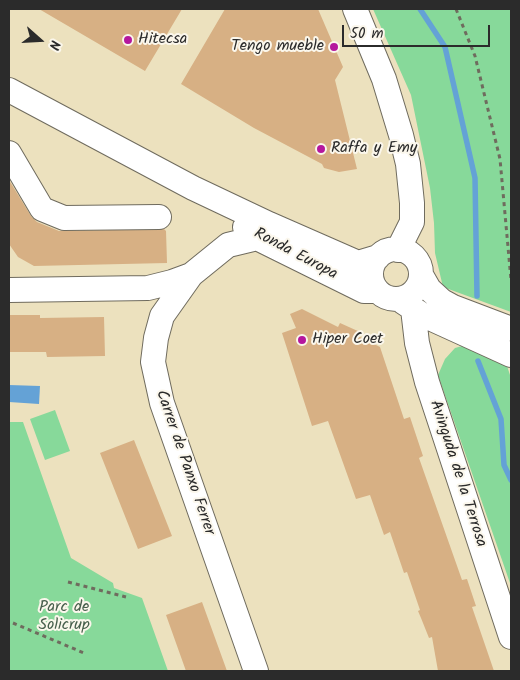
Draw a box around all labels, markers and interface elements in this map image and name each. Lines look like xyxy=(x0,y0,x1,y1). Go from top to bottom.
north arrow xyxy=(15,15,65,65)
scale bar xyxy=(345,15,492,47)
text: 50 m xyxy=(350,22,384,46)
place label: Hitecsa xyxy=(138,30,187,50)
marker: Hitecsa xyxy=(122,34,134,46)
text: N xyxy=(42,37,66,53)
place label: Tengo mueble xyxy=(231,37,324,57)
marker: Tengo mueble xyxy=(328,41,340,53)
place label: Raffa y Emy xyxy=(331,139,417,159)
marker: Raffa y Emy xyxy=(315,143,327,155)
street label: Ronda Europa xyxy=(250,225,340,285)
place label: Hiper Coet xyxy=(312,330,383,350)
marker: Hiper Coet xyxy=(296,334,308,346)
street label: Carrer de Panxo Ferrer xyxy=(150,388,218,538)
street label: Avinguda de la Terrosa xyxy=(424,398,490,550)
park label: Parc de Solicrup xyxy=(38,598,90,636)

